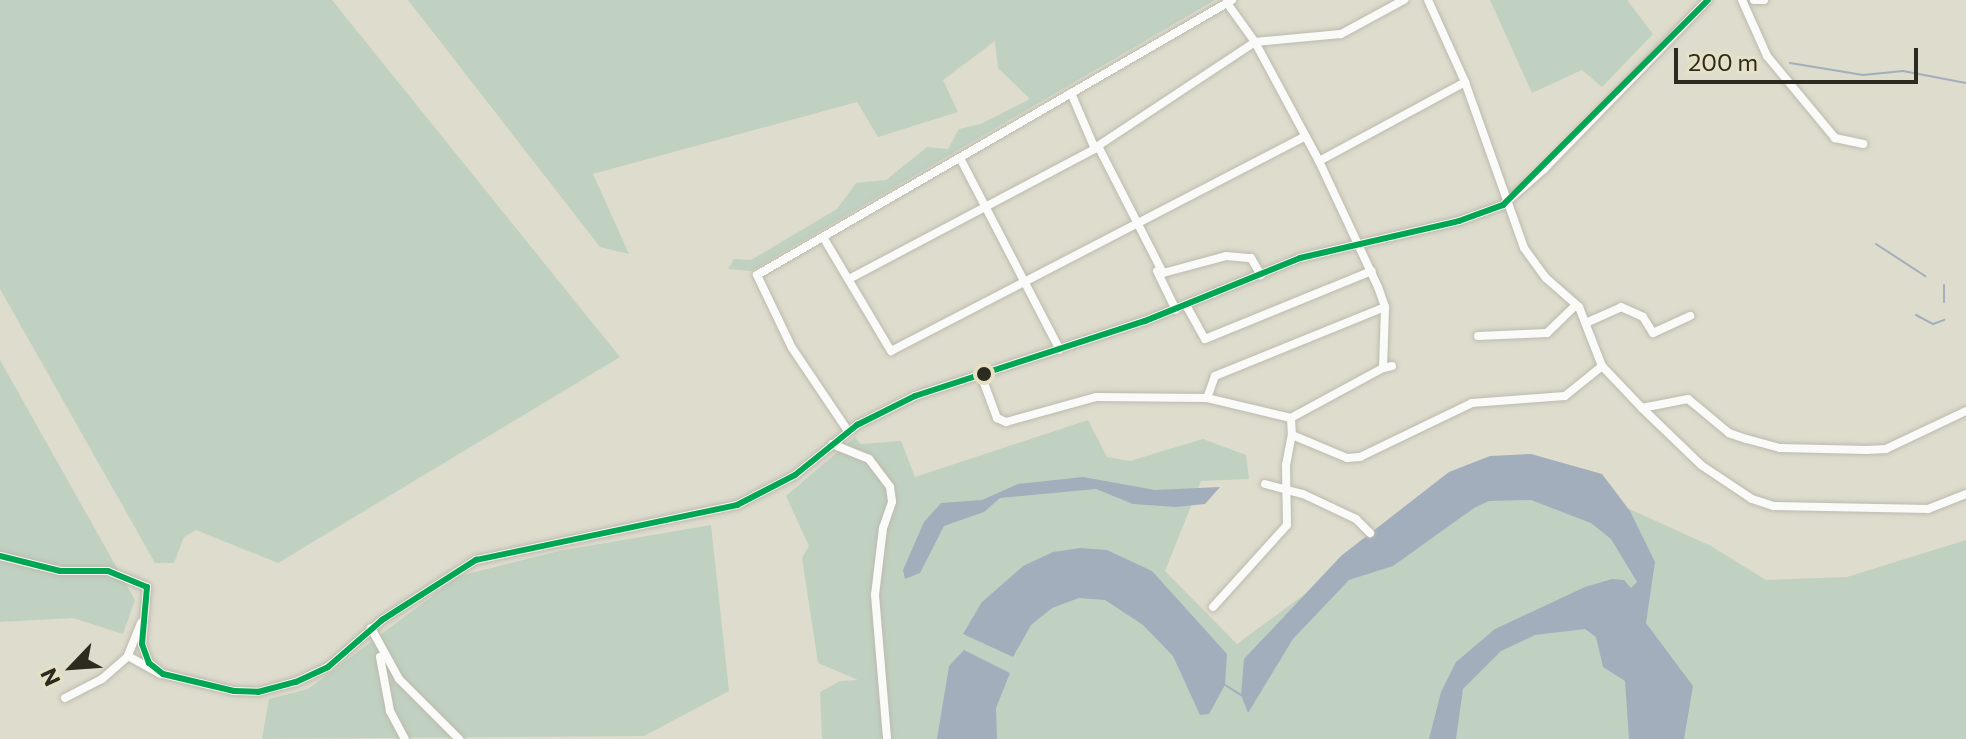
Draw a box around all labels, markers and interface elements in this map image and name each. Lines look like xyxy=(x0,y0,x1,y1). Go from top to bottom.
scale bar xyxy=(1678,32,1922,82)
text: 200 m xyxy=(1688,47,1758,76)
unlabelled marker xyxy=(976,366,992,382)
north arrow xyxy=(32,627,112,707)
text: N xyxy=(34,664,66,691)

